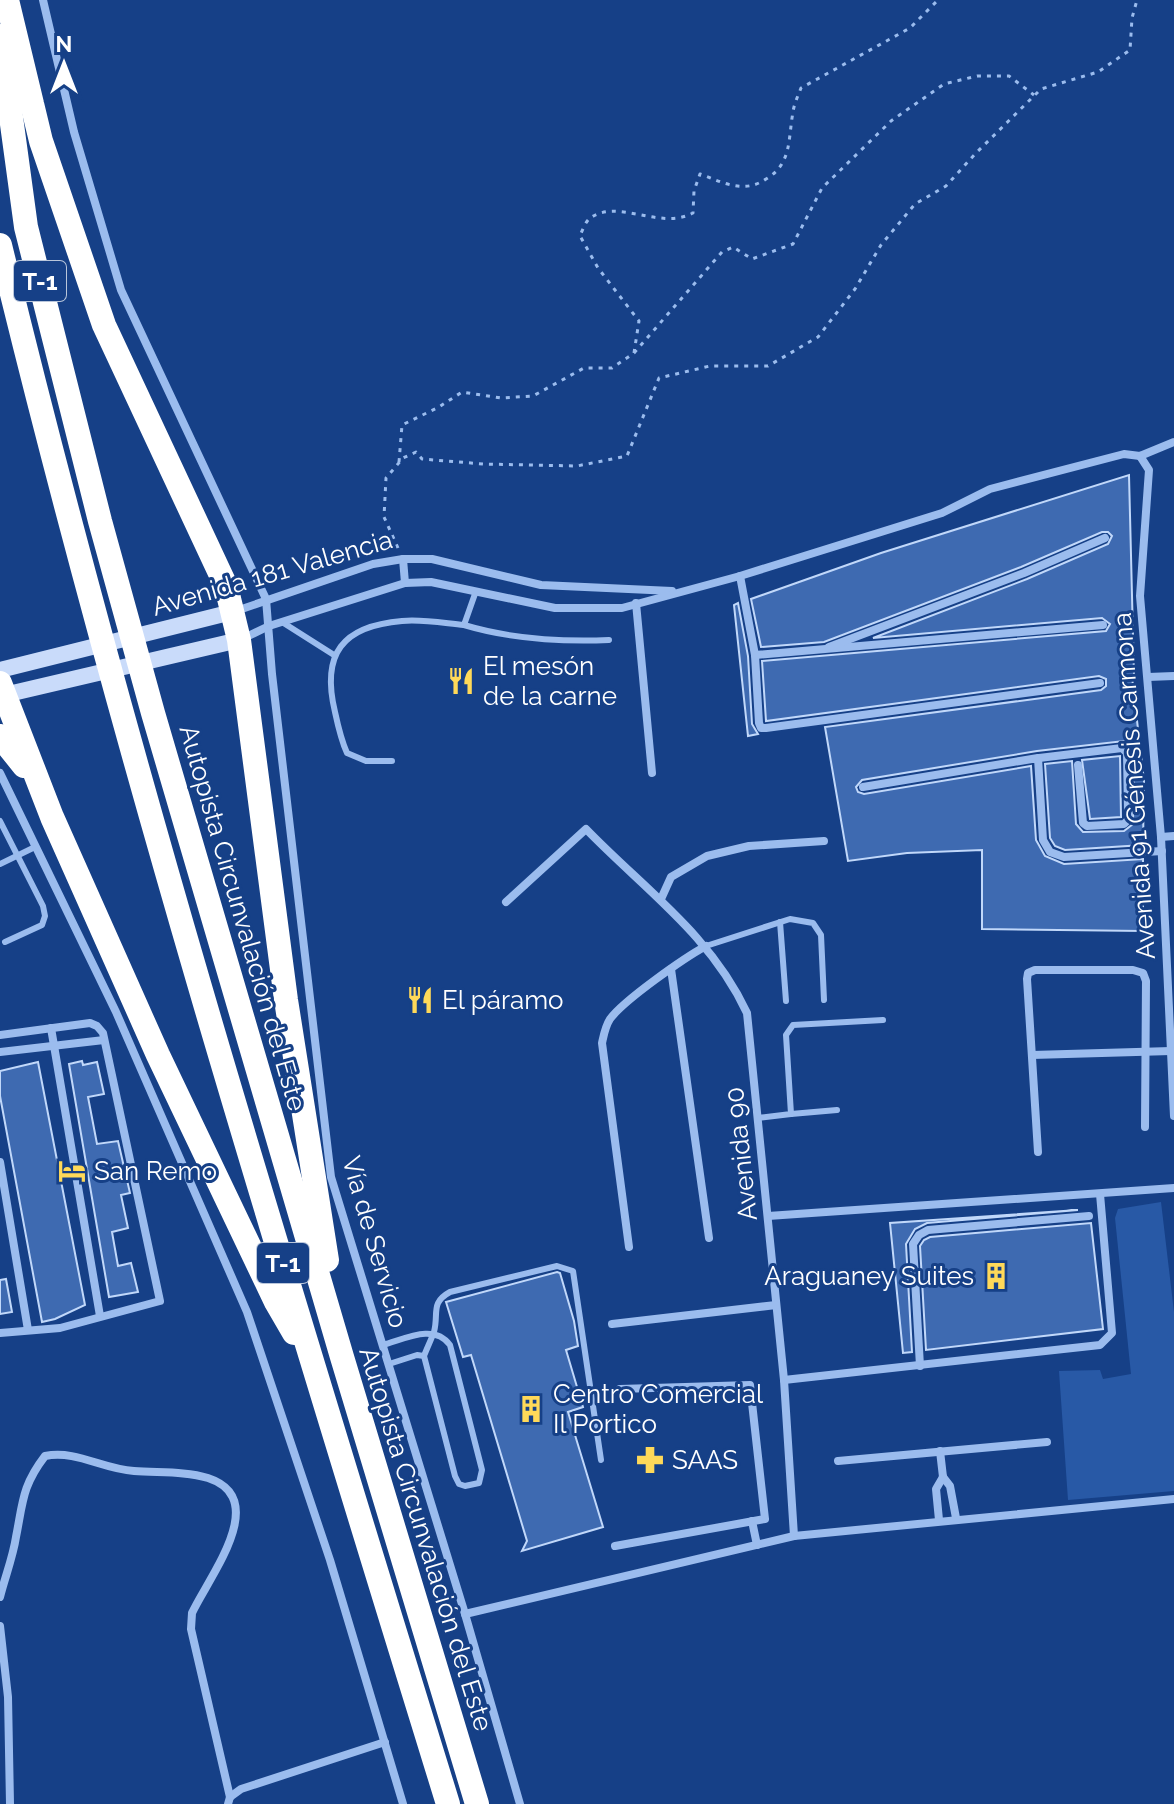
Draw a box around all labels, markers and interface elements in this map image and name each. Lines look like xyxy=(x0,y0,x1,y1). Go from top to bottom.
north arrow xyxy=(24,24,104,104)
text: N xyxy=(56,31,72,57)
road number: T-1 xyxy=(14,261,66,301)
street label: Avenida 181 Valencia xyxy=(148,524,396,622)
street label: Avenida 91 Génesis Carmona xyxy=(1107,612,1161,960)
place label: El mesón de la carne xyxy=(483,651,617,711)
restaurant icon: El mesón de la carne xyxy=(446,666,476,696)
street label: Autopista Circunvalación del Este xyxy=(173,722,313,1114)
restaurant icon: El páramo xyxy=(405,985,435,1015)
place label: El páramo xyxy=(442,985,564,1015)
street label: Avenida 90 xyxy=(719,1086,763,1222)
street label: Vía de Servicio xyxy=(336,1153,414,1331)
hotel icon: San Remo xyxy=(57,1156,87,1186)
place label: San Remo xyxy=(94,1156,217,1186)
road number: T-1 xyxy=(257,1243,309,1283)
place label: Araguaney Suites xyxy=(764,1261,974,1291)
building icon: Araguaney Suites xyxy=(981,1261,1011,1291)
street label: Autopista Circunvalación del Este xyxy=(353,1343,499,1735)
place label: Centro Comercial Il Portico xyxy=(553,1379,764,1439)
building icon: Centro Comercial Il Portico xyxy=(516,1394,546,1424)
pharmacy icon: SAAS xyxy=(635,1445,665,1475)
place label: SAAS xyxy=(672,1445,738,1475)

